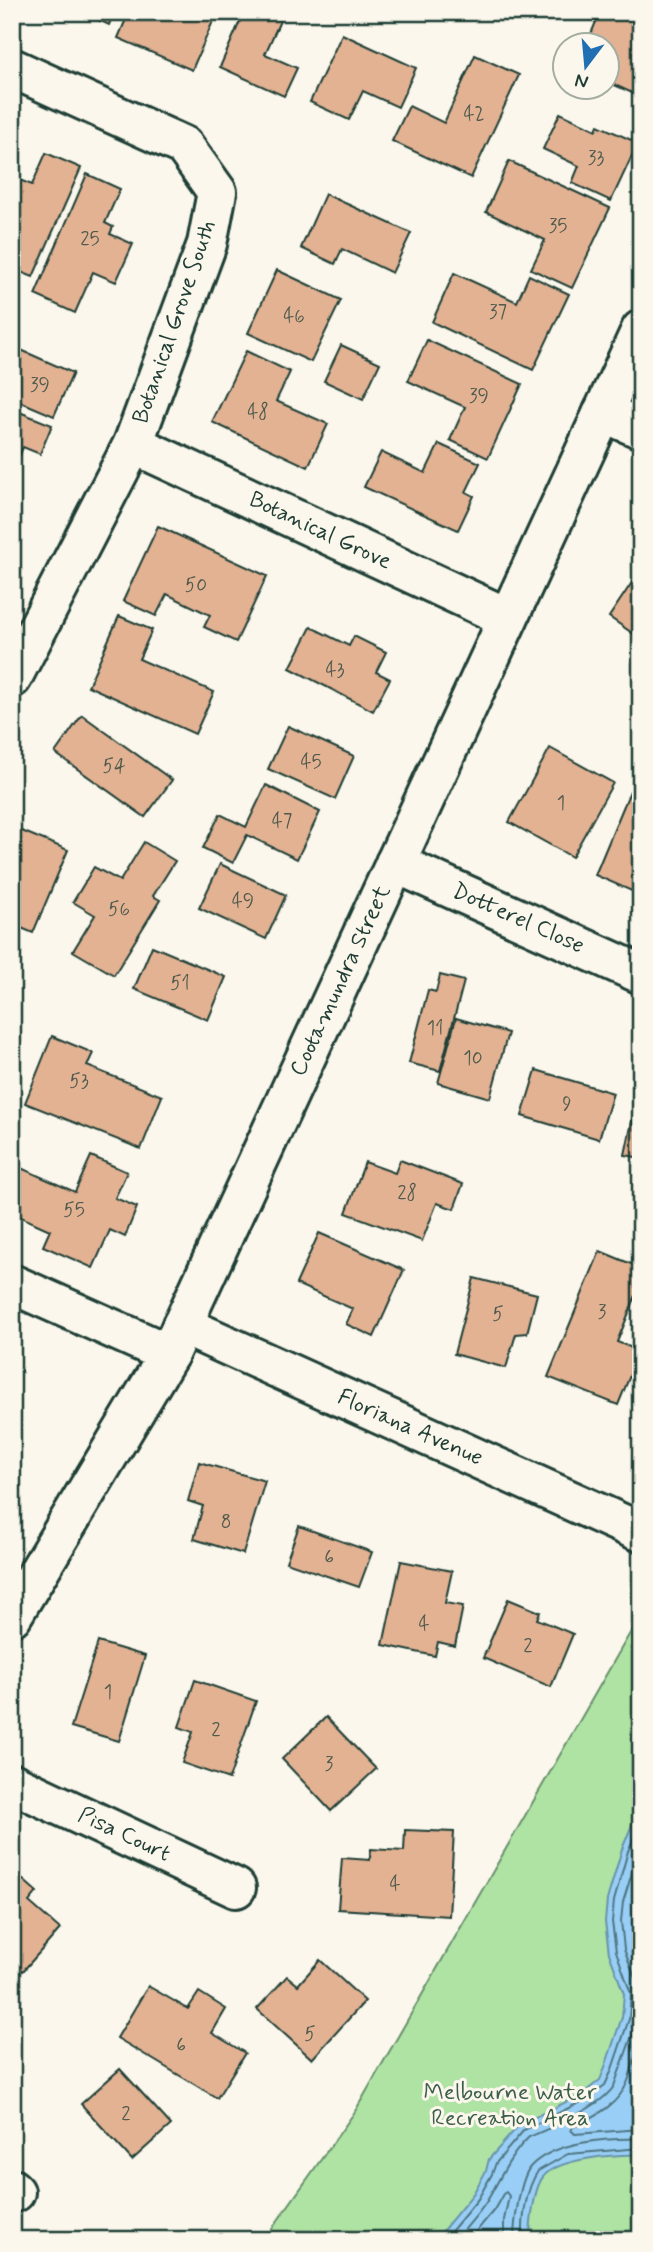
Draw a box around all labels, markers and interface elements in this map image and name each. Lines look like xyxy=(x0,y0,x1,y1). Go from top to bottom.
north arrow xyxy=(552,32,622,102)
text: N xyxy=(572,67,591,95)
house number: 42 xyxy=(463,102,485,127)
house number: 33 xyxy=(588,146,604,171)
house number: 35 xyxy=(549,214,567,239)
street label: Botanical Grove South xyxy=(126,216,224,428)
house number: 25 xyxy=(80,227,100,252)
house number: 37 xyxy=(489,300,507,325)
house number: 46 xyxy=(283,304,305,329)
house number: 39 xyxy=(30,373,50,398)
house number: 39 xyxy=(469,384,489,409)
house number: 48 xyxy=(247,400,269,425)
street label: Botanical Grove xyxy=(244,485,396,577)
house number: 50 xyxy=(185,573,207,598)
house number: 43 xyxy=(325,658,345,683)
house number: 45 xyxy=(300,750,322,775)
house number: 54 xyxy=(103,754,125,779)
house number: 1 xyxy=(557,791,565,816)
house number: 47 xyxy=(272,809,292,834)
street label: Dotterel Close xyxy=(447,876,589,962)
street label: Cootamundra Street xyxy=(284,880,399,1081)
house number: 49 xyxy=(232,889,254,914)
house number: 56 xyxy=(108,897,130,922)
house number: 51 xyxy=(170,971,190,996)
house number: 11 xyxy=(427,1016,443,1041)
house number: 10 xyxy=(463,1046,483,1071)
house number: 53 xyxy=(69,1069,89,1094)
house number: 9 xyxy=(562,1092,572,1117)
house number: 28 xyxy=(397,1181,417,1206)
house number: 55 xyxy=(63,1198,85,1223)
house number: 3 xyxy=(598,1300,607,1325)
house number: 5 xyxy=(492,1302,504,1327)
street label: Floriana Avenue xyxy=(333,1383,487,1473)
house number: 8 xyxy=(221,1510,231,1535)
house number: 6 xyxy=(324,1545,334,1570)
house number: 4 xyxy=(418,1612,430,1637)
house number: 2 xyxy=(523,1634,533,1659)
house number: 1 xyxy=(104,1680,112,1705)
house number: 2 xyxy=(211,1718,221,1743)
house number: 3 xyxy=(325,1752,334,1777)
street label: Pisa Court xyxy=(73,1801,175,1869)
house number: 4 xyxy=(389,1872,401,1897)
house number: 5 xyxy=(304,2022,316,2047)
house number: 6 xyxy=(176,2033,186,2058)
park label: Melbourne Water Recreation Area xyxy=(424,2078,597,2134)
house number: 2 xyxy=(121,2102,131,2127)

